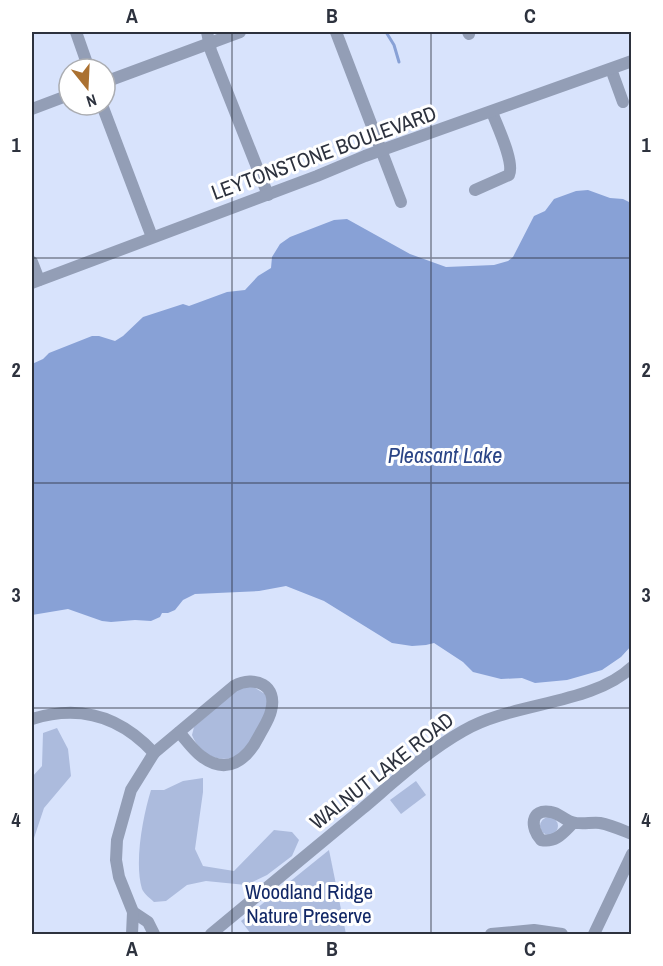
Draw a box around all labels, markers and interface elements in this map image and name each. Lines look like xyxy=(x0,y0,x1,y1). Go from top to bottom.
text: A xyxy=(126,2,138,29)
text: B xyxy=(326,2,338,29)
text: C xyxy=(524,2,536,29)
north arrow xyxy=(57,57,117,117)
text: N xyxy=(84,89,100,113)
street label: LEYTONSTONE BOULEVARD xyxy=(207,98,440,207)
text: 1 xyxy=(11,131,21,158)
text: 1 xyxy=(641,131,651,158)
text: 2 xyxy=(11,356,21,383)
text: 2 xyxy=(641,356,651,383)
water label: Pleasant Lake xyxy=(388,440,502,470)
text: 3 xyxy=(11,581,21,608)
text: 3 xyxy=(641,581,651,608)
street label: WALNUT LAKE ROAD xyxy=(304,705,460,836)
text: 4 xyxy=(11,806,21,833)
text: 4 xyxy=(641,806,651,833)
park label: Woodland Ridge Nature Preserve xyxy=(245,877,373,930)
text: A xyxy=(126,935,138,962)
text: B xyxy=(326,935,338,962)
text: C xyxy=(524,935,536,962)

